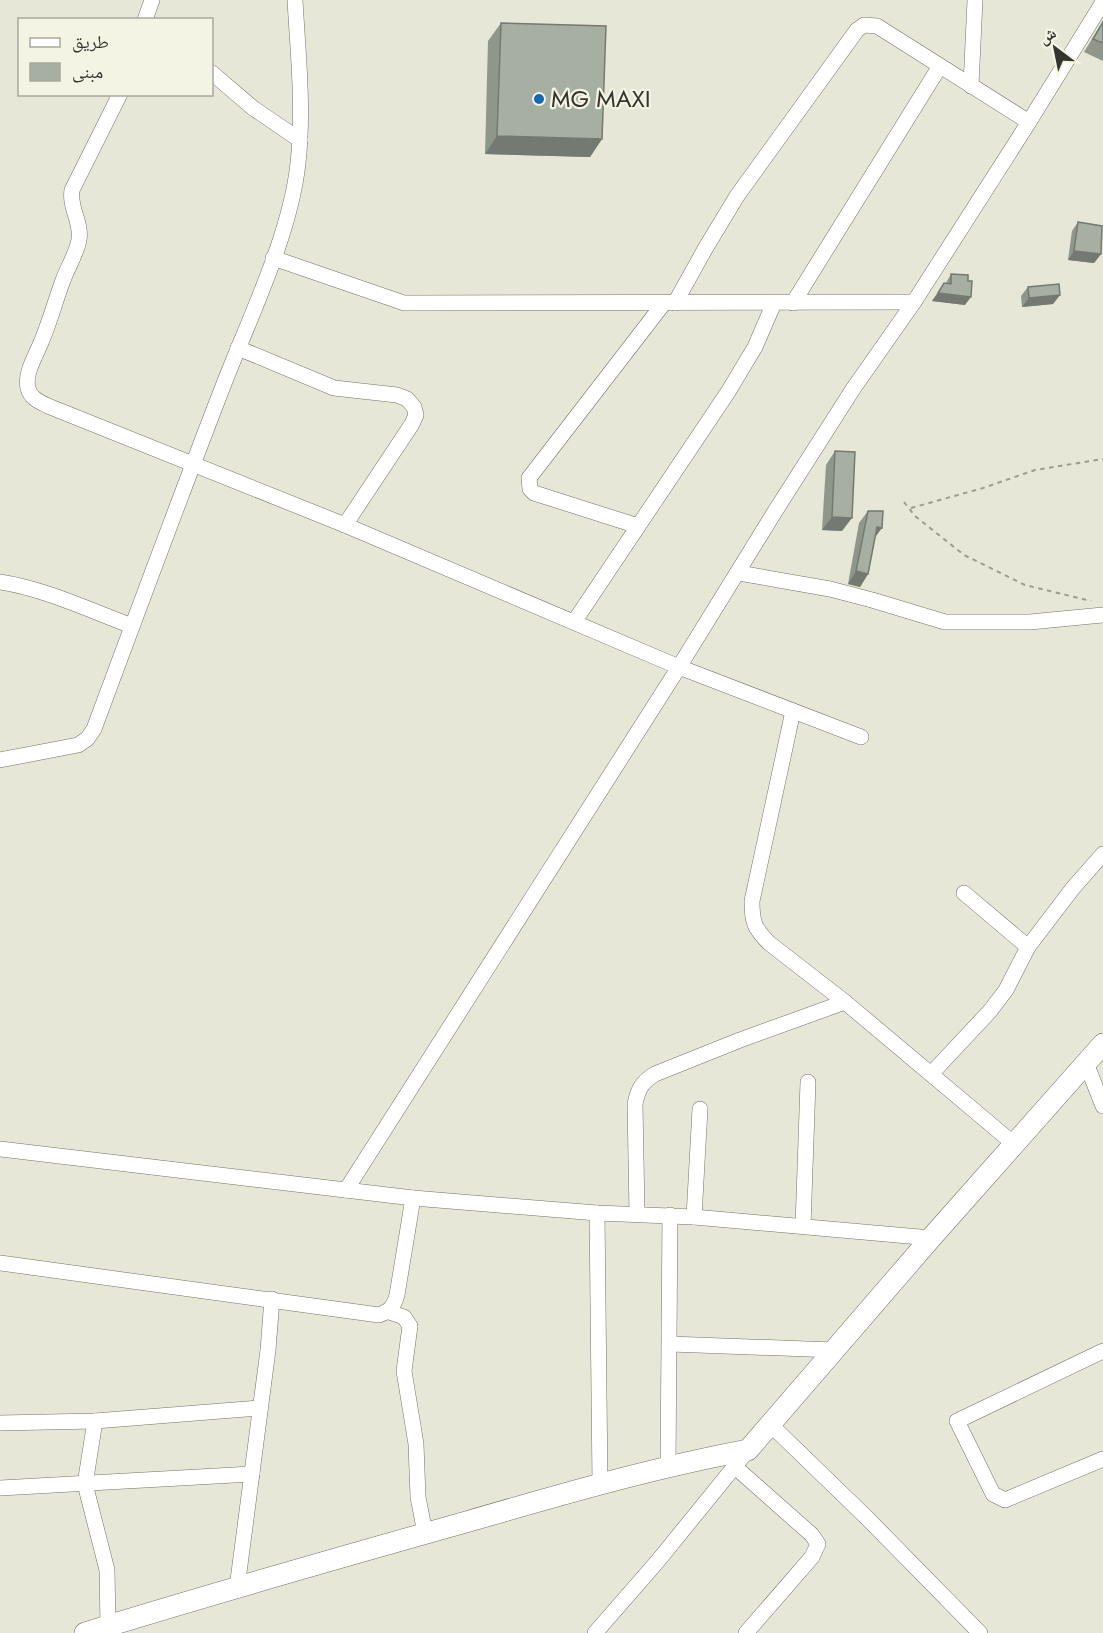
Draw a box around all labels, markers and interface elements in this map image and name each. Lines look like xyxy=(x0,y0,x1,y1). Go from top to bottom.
legend xyxy=(18,18,213,96)
north arrow xyxy=(1025,18,1085,78)
text: ش xyxy=(1034,21,1061,50)
text: طريق xyxy=(72,29,109,55)
text: مبنى xyxy=(72,59,103,85)
place label: MG MAXI xyxy=(551,81,651,116)
marker: MG MAXI xyxy=(532,92,546,106)

